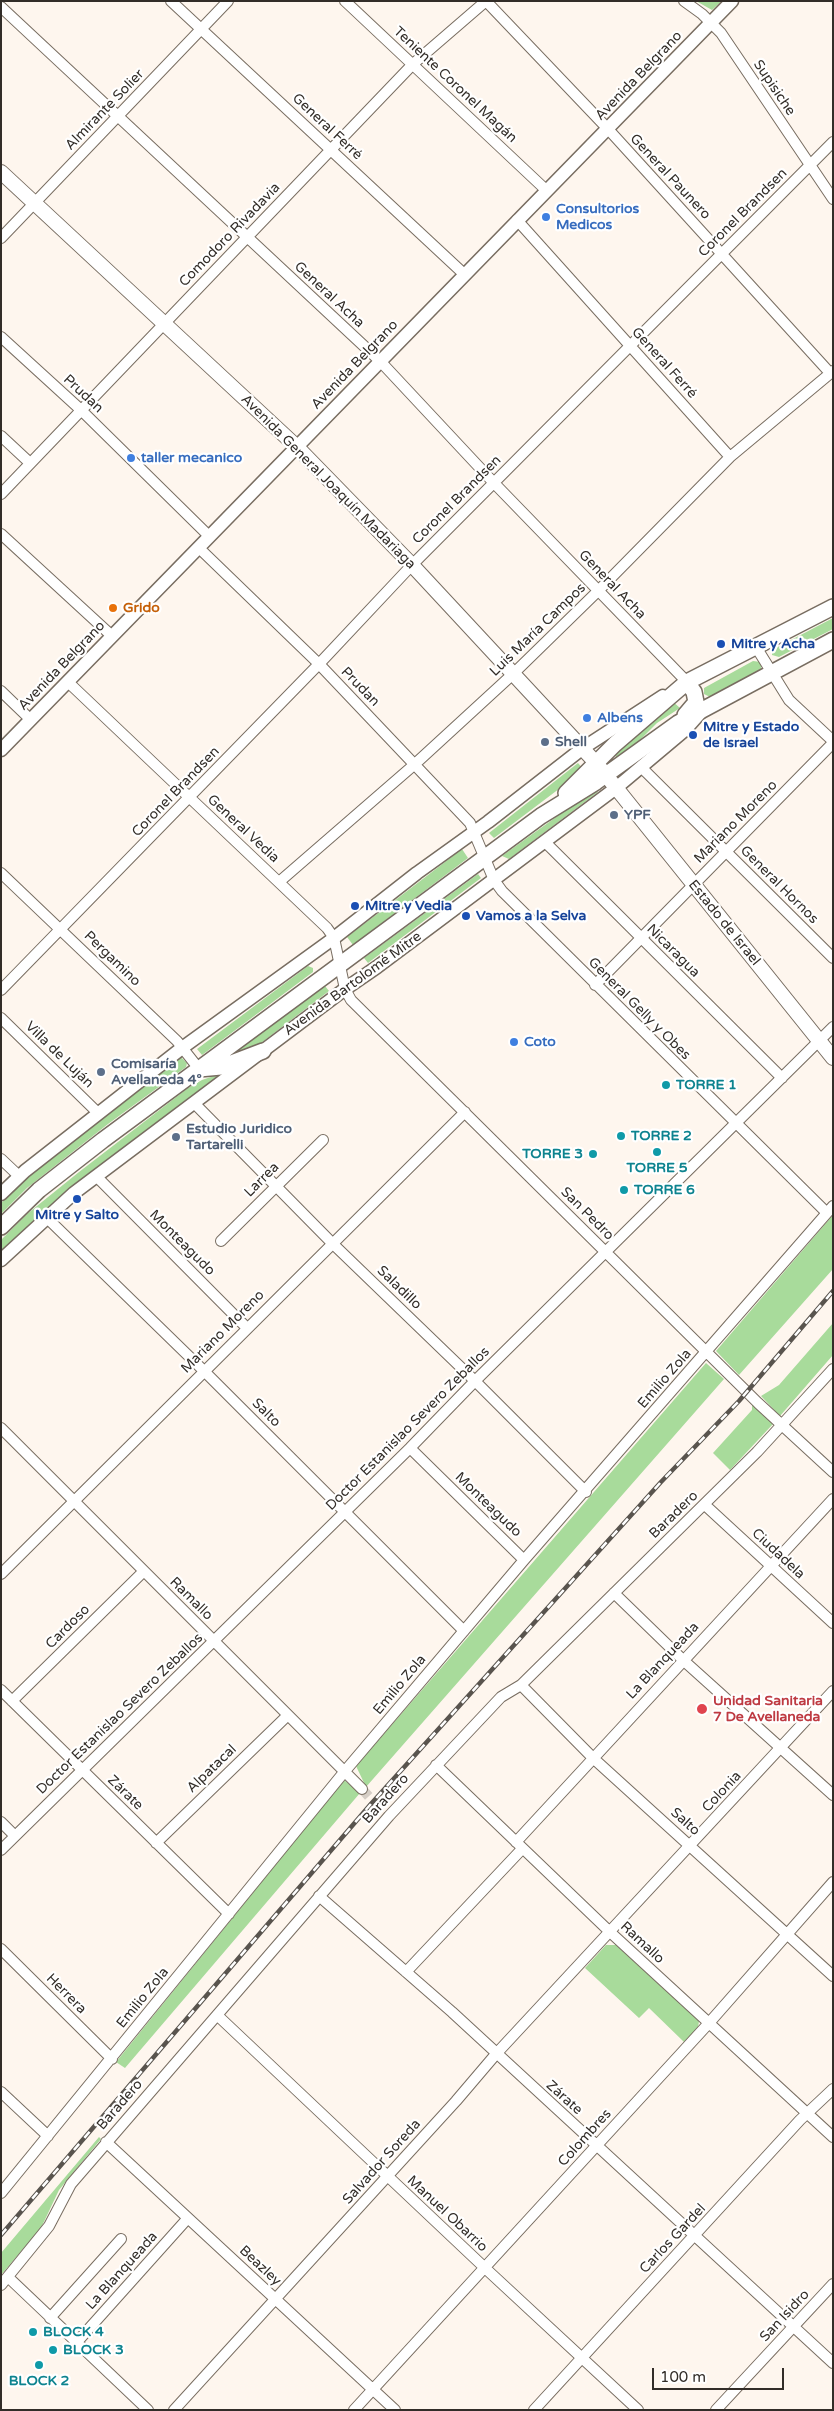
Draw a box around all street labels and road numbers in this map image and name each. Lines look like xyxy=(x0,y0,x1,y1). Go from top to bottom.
street label: Teniente Coronel Magán xyxy=(390,23,520,147)
street label: Avenida Belgrano xyxy=(592,28,686,124)
street label: Supisiche xyxy=(749,57,799,119)
street label: Almirante Solier xyxy=(62,66,148,154)
street label: General Ferré xyxy=(288,90,366,164)
street label: General Paunero xyxy=(626,131,714,223)
street label: Coronel Brandsen xyxy=(695,165,791,261)
street label: Comodoro Rivadavia xyxy=(176,180,284,290)
street label: General Acha xyxy=(291,258,367,332)
street label: Avenida Belgrano xyxy=(308,317,402,413)
street label: General Ferré xyxy=(628,324,700,402)
street label: Prudan xyxy=(60,371,106,417)
street label: Avenida General Joaquín Madariaga xyxy=(237,391,419,573)
street label: Coronel Brandsen xyxy=(409,452,505,548)
street label: General Acha xyxy=(575,547,649,623)
street label: Luis María Campos xyxy=(487,580,589,680)
street label: Avenida Belgrano xyxy=(15,618,109,714)
street label: Prudan xyxy=(337,664,383,710)
street label: Coronel Brandsen xyxy=(129,744,223,840)
street label: Mariano Moreno xyxy=(691,777,781,867)
street label: General Vedia xyxy=(203,791,283,867)
street label: General Hornos xyxy=(737,843,821,927)
street label: Estado de Israel xyxy=(684,877,764,969)
street label: Nicaragua xyxy=(643,921,703,981)
street label: Pergamino xyxy=(80,928,144,990)
street label: Avenida Bartolomé Mitre xyxy=(281,928,425,1040)
street label: General Gelly y Obes xyxy=(584,954,694,1064)
street label: Villa de Luján xyxy=(21,1018,97,1092)
street label: Larrea xyxy=(241,1159,283,1201)
street label: San Pedro xyxy=(557,1184,617,1244)
street label: Monteagudo xyxy=(146,1207,218,1279)
street label: Saladillo xyxy=(373,1263,425,1313)
street label: Mariano Moreno xyxy=(178,1287,268,1377)
street label: Doctor Estanislao Severo Zeballos xyxy=(323,1344,493,1514)
street label: Emilio Zola xyxy=(635,1346,695,1412)
street label: Salto xyxy=(248,1395,284,1431)
street label: Monteagudo xyxy=(451,1469,525,1541)
street label: Baradero xyxy=(646,1488,702,1542)
street label: Ciudadela xyxy=(748,1525,808,1583)
street label: Ramallo xyxy=(166,1574,216,1624)
street label: Cardoso xyxy=(42,1601,94,1653)
street label: La Blanqueada xyxy=(623,1619,703,1703)
street label: Doctor Estanislao Severo Zeballos xyxy=(33,1630,207,1798)
street label: Emilio Zola xyxy=(370,1652,430,1718)
street label: Alpatacal xyxy=(184,1741,240,1797)
street label: Colonia xyxy=(699,1768,745,1816)
street label: Baradero xyxy=(359,1771,413,1827)
street label: Zárate xyxy=(104,1772,146,1814)
street label: Salto xyxy=(667,1804,703,1840)
street label: Ramallo xyxy=(617,1918,667,1968)
street label: Emilio Zola xyxy=(113,1964,173,2032)
street label: Herrera xyxy=(42,1970,90,2018)
street label: Baradero xyxy=(94,2076,146,2134)
street label: Zárate xyxy=(542,2077,586,2119)
street label: Colombres xyxy=(555,2106,615,2170)
street label: Salvador Soreda xyxy=(339,2116,425,2208)
street label: Manuel Obarrio xyxy=(403,2172,491,2256)
street label: Carlos Gardel xyxy=(636,2201,710,2277)
street label: La Blanqueada xyxy=(83,2229,161,2313)
street label: Beazley xyxy=(236,2242,284,2290)
street label: San Isidro xyxy=(757,2286,813,2346)

